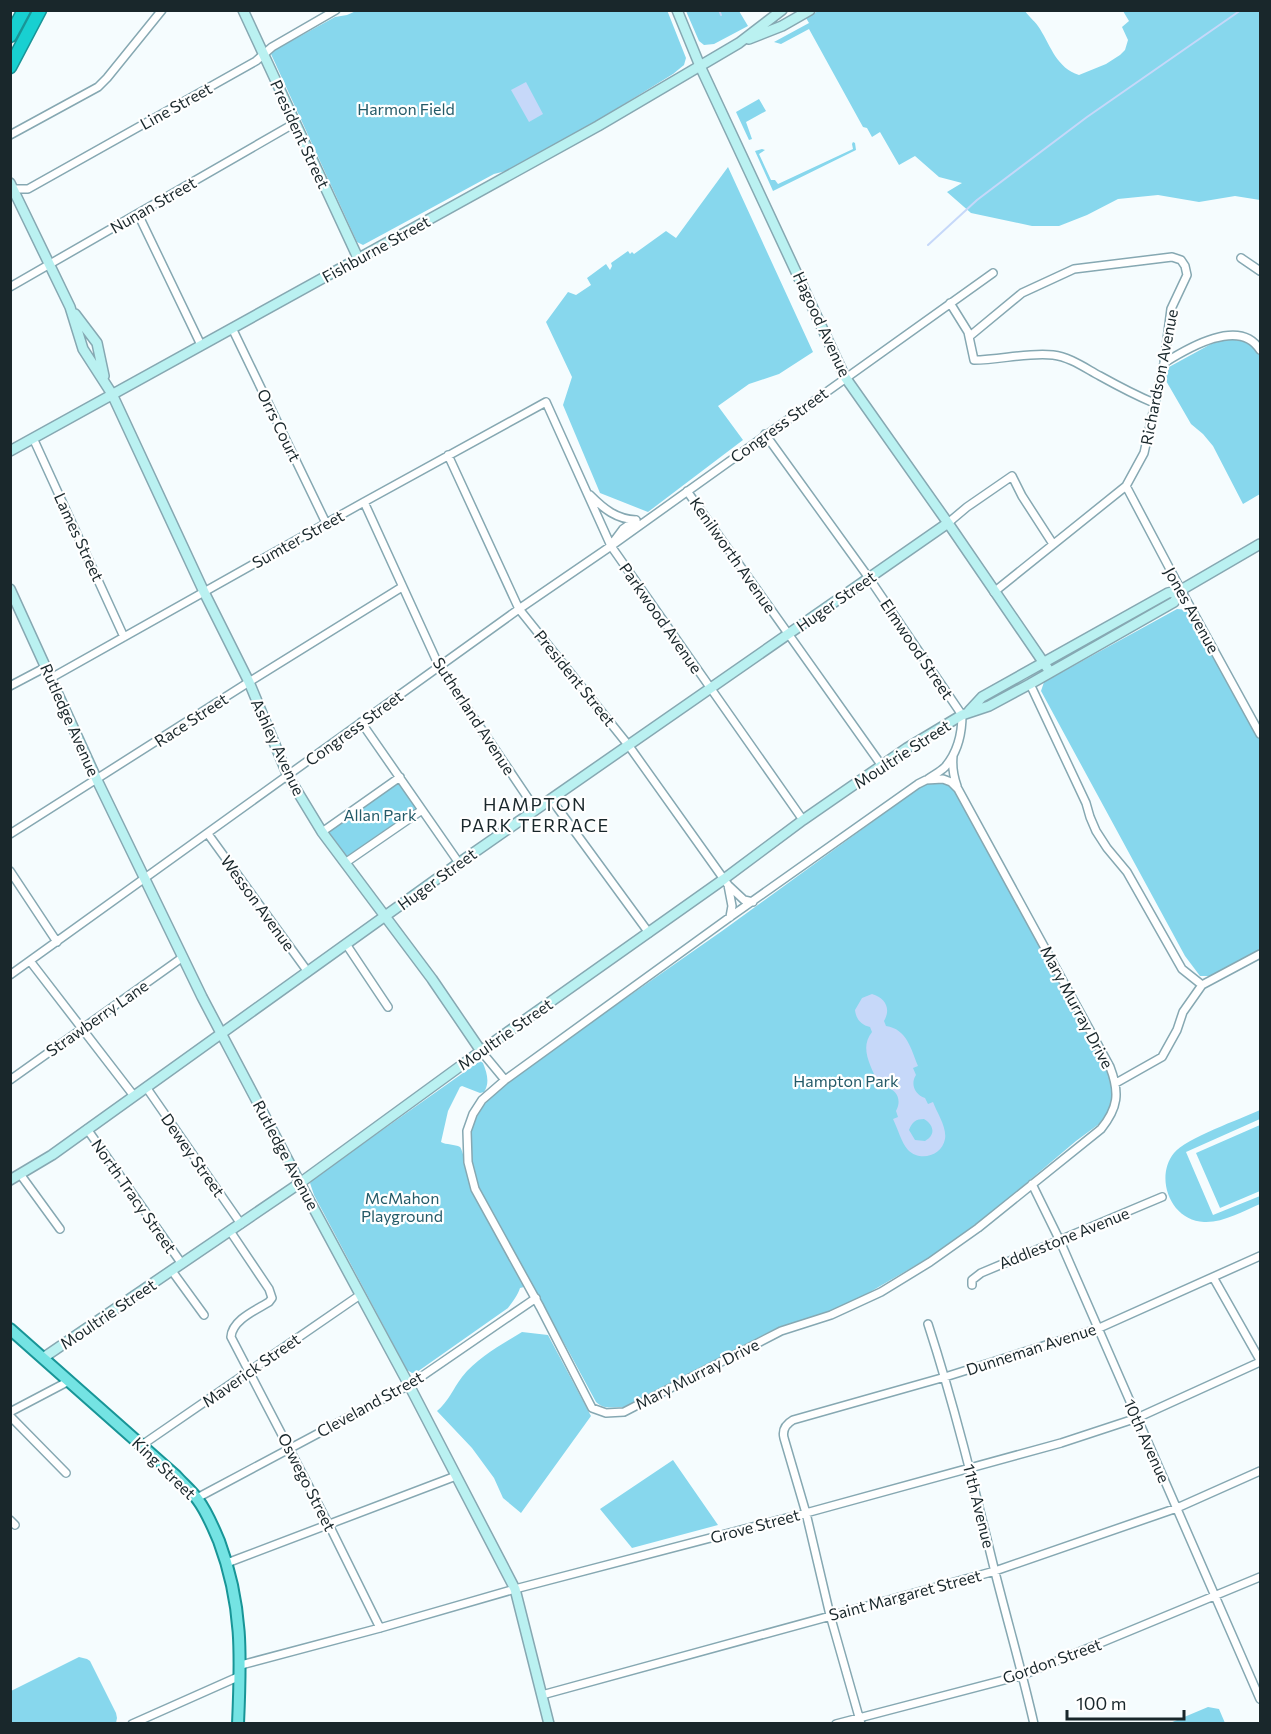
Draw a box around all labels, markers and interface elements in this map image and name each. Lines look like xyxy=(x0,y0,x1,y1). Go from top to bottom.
street label: President Street xyxy=(267,76,334,192)
street label: Line Street xyxy=(137,78,215,133)
park label: Harmon Field xyxy=(357,99,455,118)
street label: Nunan Street xyxy=(106,172,199,237)
street label: Fishburne Street xyxy=(318,211,433,286)
street label: Hagood Avenue xyxy=(790,268,855,379)
street label: Richardson Avenue xyxy=(1136,307,1181,446)
street label: Congress Street xyxy=(726,383,831,466)
street label: Orrs Court xyxy=(254,385,305,465)
street label: Lames Street xyxy=(51,489,108,584)
street label: Kenilworth Avenue xyxy=(686,493,780,616)
street label: Sumter Street xyxy=(249,505,347,572)
street label: Parkwood Avenue xyxy=(616,559,707,677)
street label: Jones Avenue xyxy=(1161,563,1224,656)
street label: Huger Street xyxy=(792,566,879,635)
street label: Elmwood Street xyxy=(877,595,958,703)
street label: President Street xyxy=(531,626,620,730)
street label: Sutherland Avenue xyxy=(429,653,519,778)
street label: Rutledge Avenue xyxy=(37,661,104,779)
street label: Congress Street xyxy=(301,686,406,769)
street label: Race Street xyxy=(150,689,231,750)
street label: Ashley Avenue xyxy=(248,695,309,798)
street label: Moultrie Street xyxy=(850,715,954,792)
district label: HAMPTON PARK TERRACE xyxy=(460,793,610,836)
park label: Allan Park xyxy=(343,805,417,824)
street label: Huger Street xyxy=(394,843,480,913)
street label: Wesson Avenue xyxy=(217,851,299,954)
street label: Mary Murray Drive xyxy=(1037,942,1118,1071)
street label: Strawberry Lane xyxy=(42,975,151,1060)
street label: Moultrie Street xyxy=(454,994,556,1073)
park label: Hampton Park xyxy=(793,1071,899,1090)
street label: Rutledge Avenue xyxy=(250,1097,323,1213)
street label: Dewey Street xyxy=(158,1109,229,1200)
street label: North Tracy Street xyxy=(88,1135,181,1257)
park label: McMahon Playground xyxy=(361,1188,443,1225)
street label: Addlestone Avenue xyxy=(996,1203,1132,1272)
street label: Moultrie Street xyxy=(56,1274,160,1353)
street label: Dunneman Avenue xyxy=(964,1319,1098,1378)
street label: Maverick Street xyxy=(198,1329,304,1410)
street label: Mary Murray Drive xyxy=(632,1334,762,1413)
street label: Cleveland Street xyxy=(313,1366,427,1441)
street label: 10th Avenue xyxy=(1121,1396,1174,1486)
street label: Oswego Street xyxy=(275,1430,341,1534)
street label: King Street xyxy=(129,1433,200,1503)
street label: 11th Avenue xyxy=(960,1462,999,1550)
street label: Grove Street xyxy=(708,1504,802,1547)
street label: Saint Margaret Street xyxy=(827,1565,983,1624)
street label: Gordon Street xyxy=(1000,1634,1104,1687)
scale bar xyxy=(1067,1683,1184,1721)
text: 100 m xyxy=(1076,1692,1126,1714)

